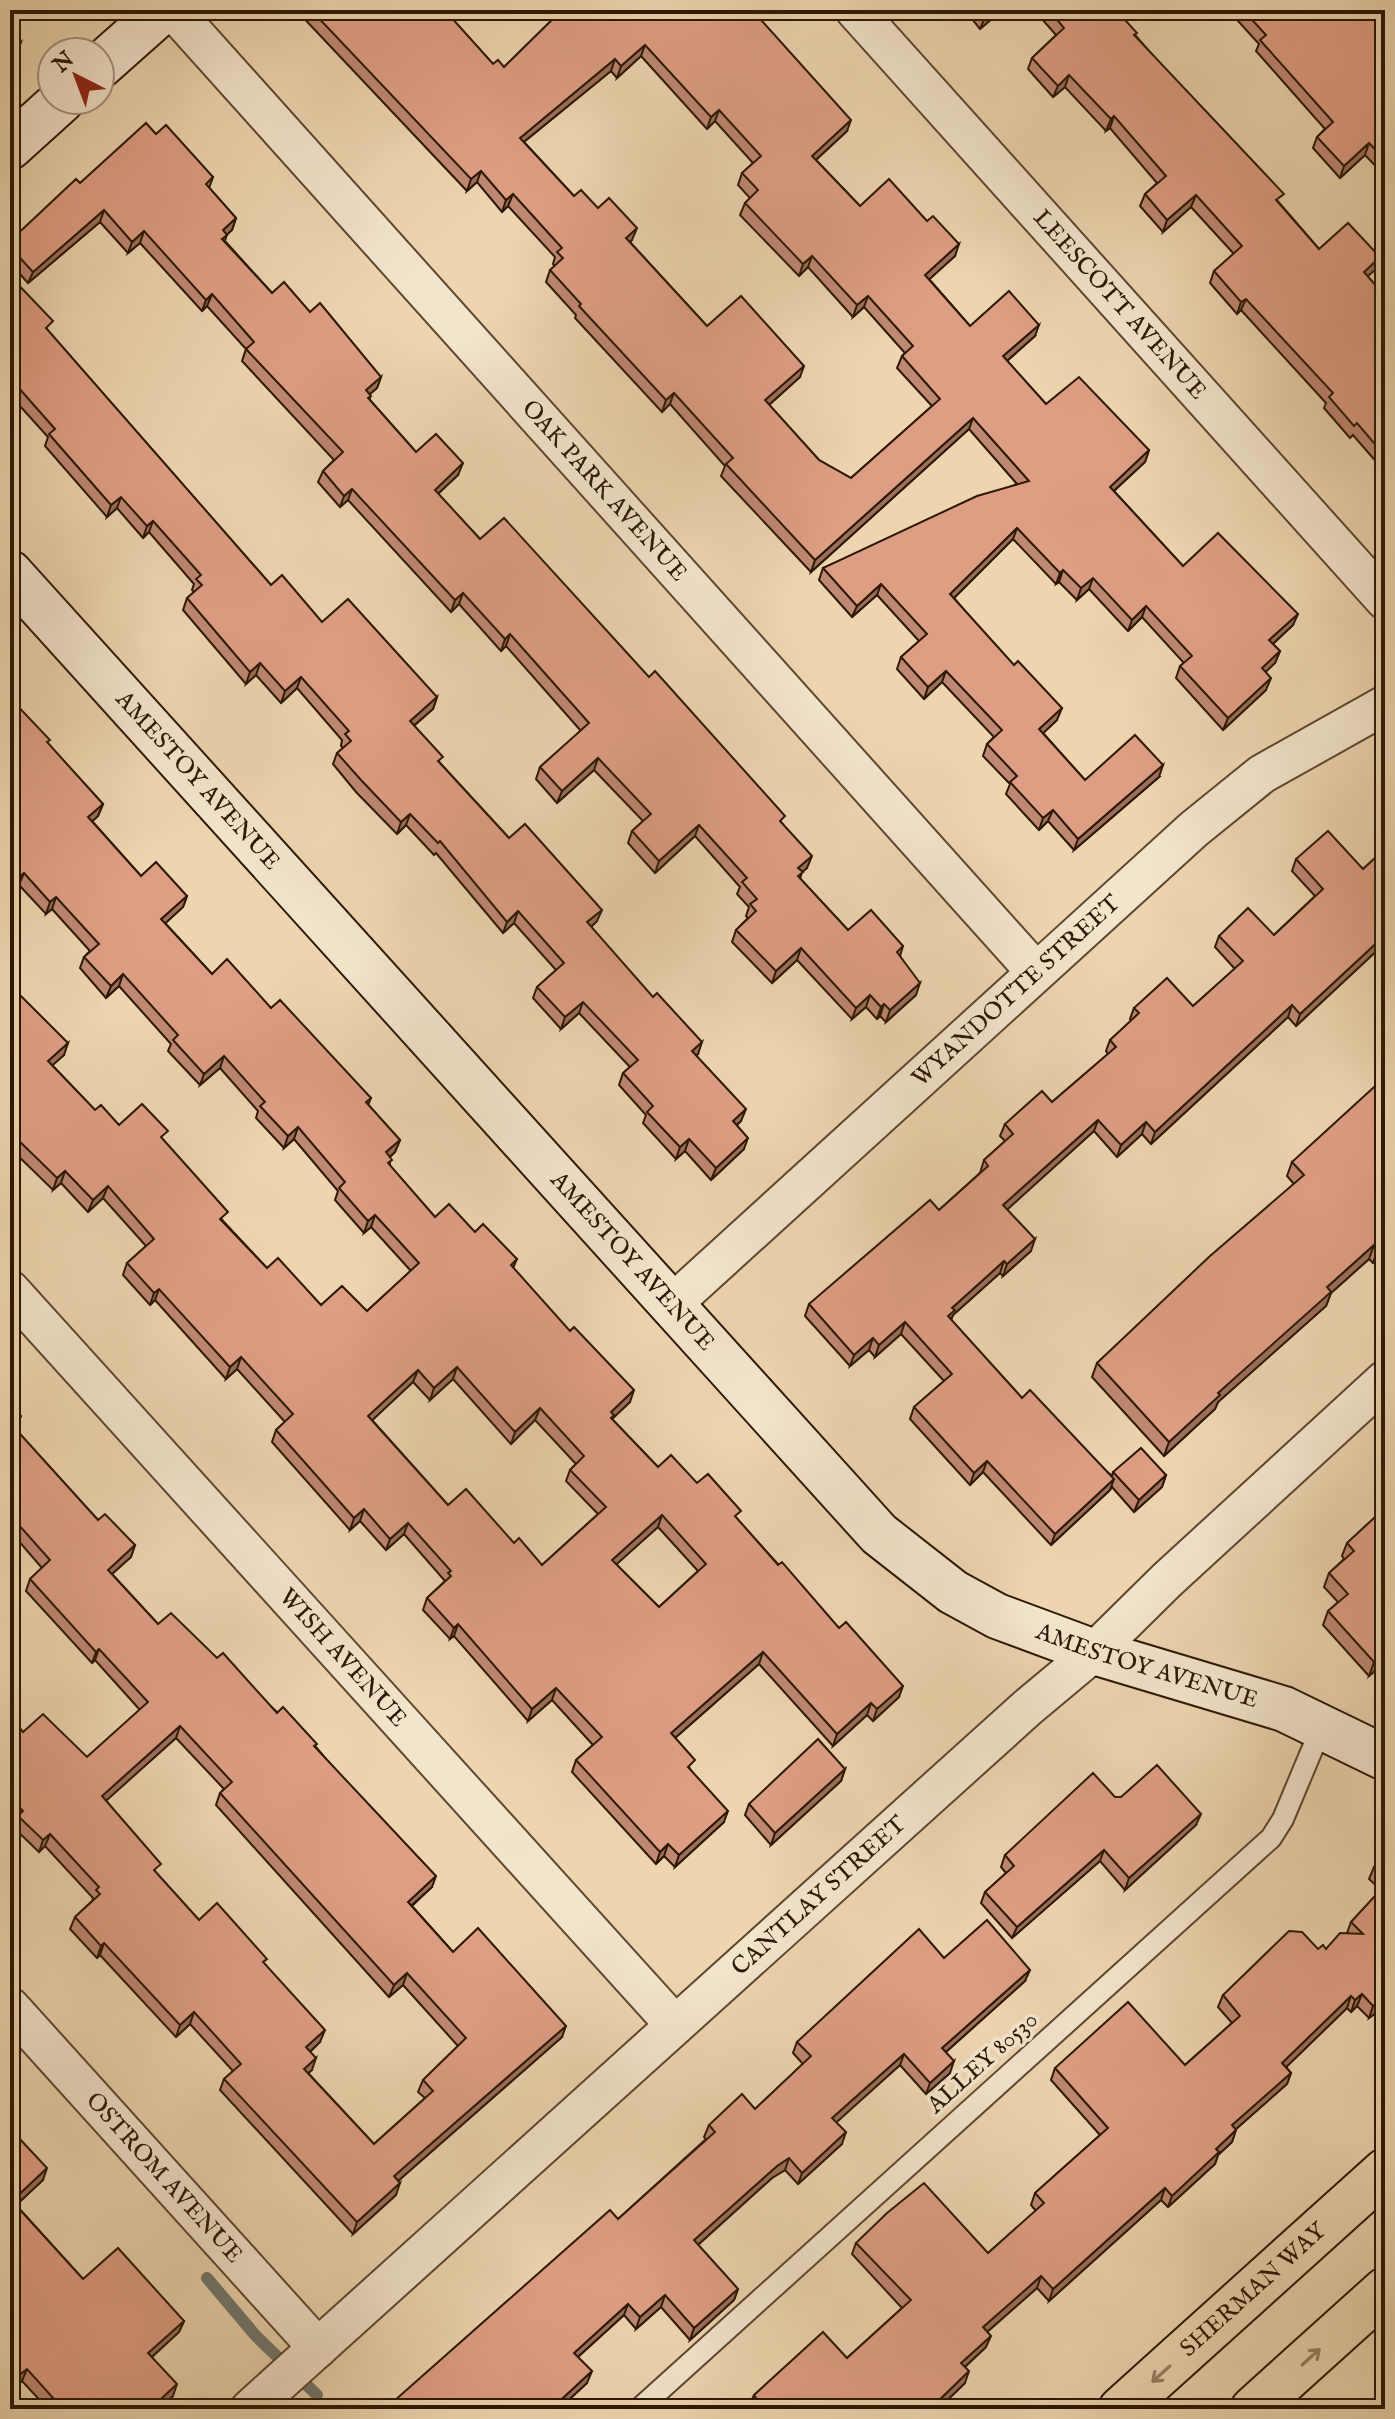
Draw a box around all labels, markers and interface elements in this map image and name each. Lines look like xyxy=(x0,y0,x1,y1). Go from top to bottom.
north arrow xyxy=(36,36,116,116)
text: N xyxy=(47,46,80,80)
street label: LEESCOTT AVENUE xyxy=(1026,203,1213,406)
street label: OAK PARK AVENUE xyxy=(515,394,694,588)
street label: AMESTOY AVENUE xyxy=(108,684,287,877)
street label: WYANDOTTE STREET xyxy=(905,888,1127,1094)
street label: AMESTOY AVENUE xyxy=(543,1164,721,1357)
street label: WISH AVENUE xyxy=(272,1582,414,1734)
street label: AMESTOY AVENUE xyxy=(1031,1616,1262,1716)
street label: CANTLAY STREET xyxy=(725,1809,913,1983)
street label: ALLEY 80530 xyxy=(920,2005,1045,2122)
street label: OSTROM AVENUE xyxy=(79,2086,249,2270)
street label: SHERMAN WAY xyxy=(1174,2215,1334,2364)
one-way arrow xyxy=(1301,2348,1321,2366)
one-way arrow xyxy=(1151,2364,1171,2382)

